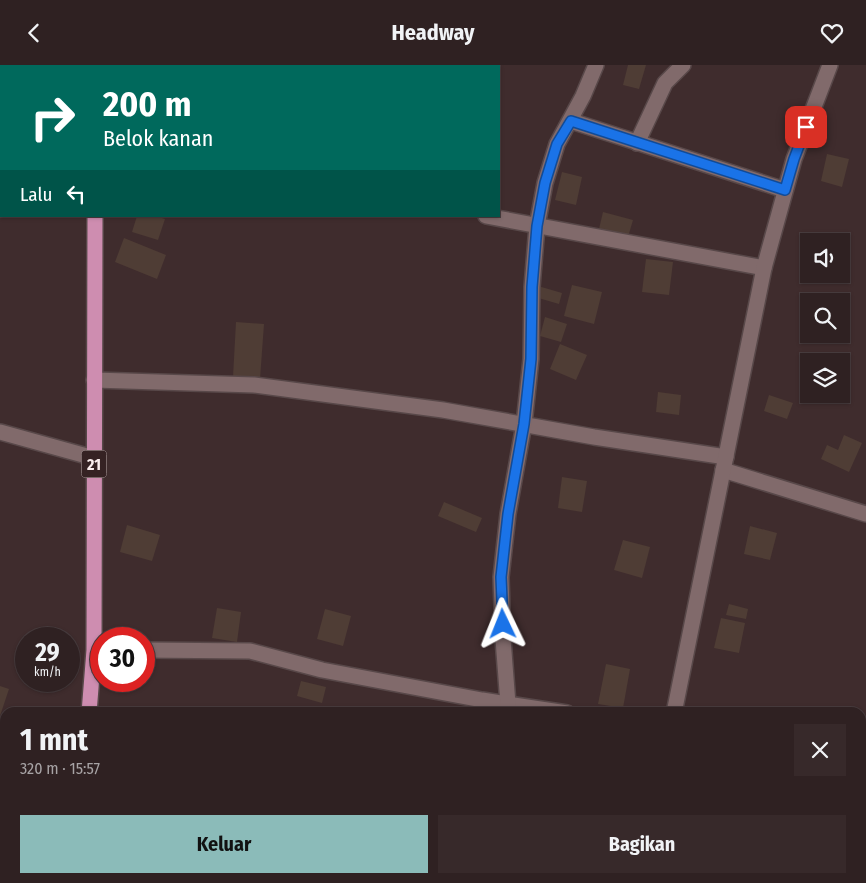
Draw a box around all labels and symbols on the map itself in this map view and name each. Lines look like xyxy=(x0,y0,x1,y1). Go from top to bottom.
pin xyxy=(785,106,827,148)
road number: 21 xyxy=(82,451,106,477)
position arrow xyxy=(476,597,528,649)
speed limit sign: 30 xyxy=(90,627,155,692)

